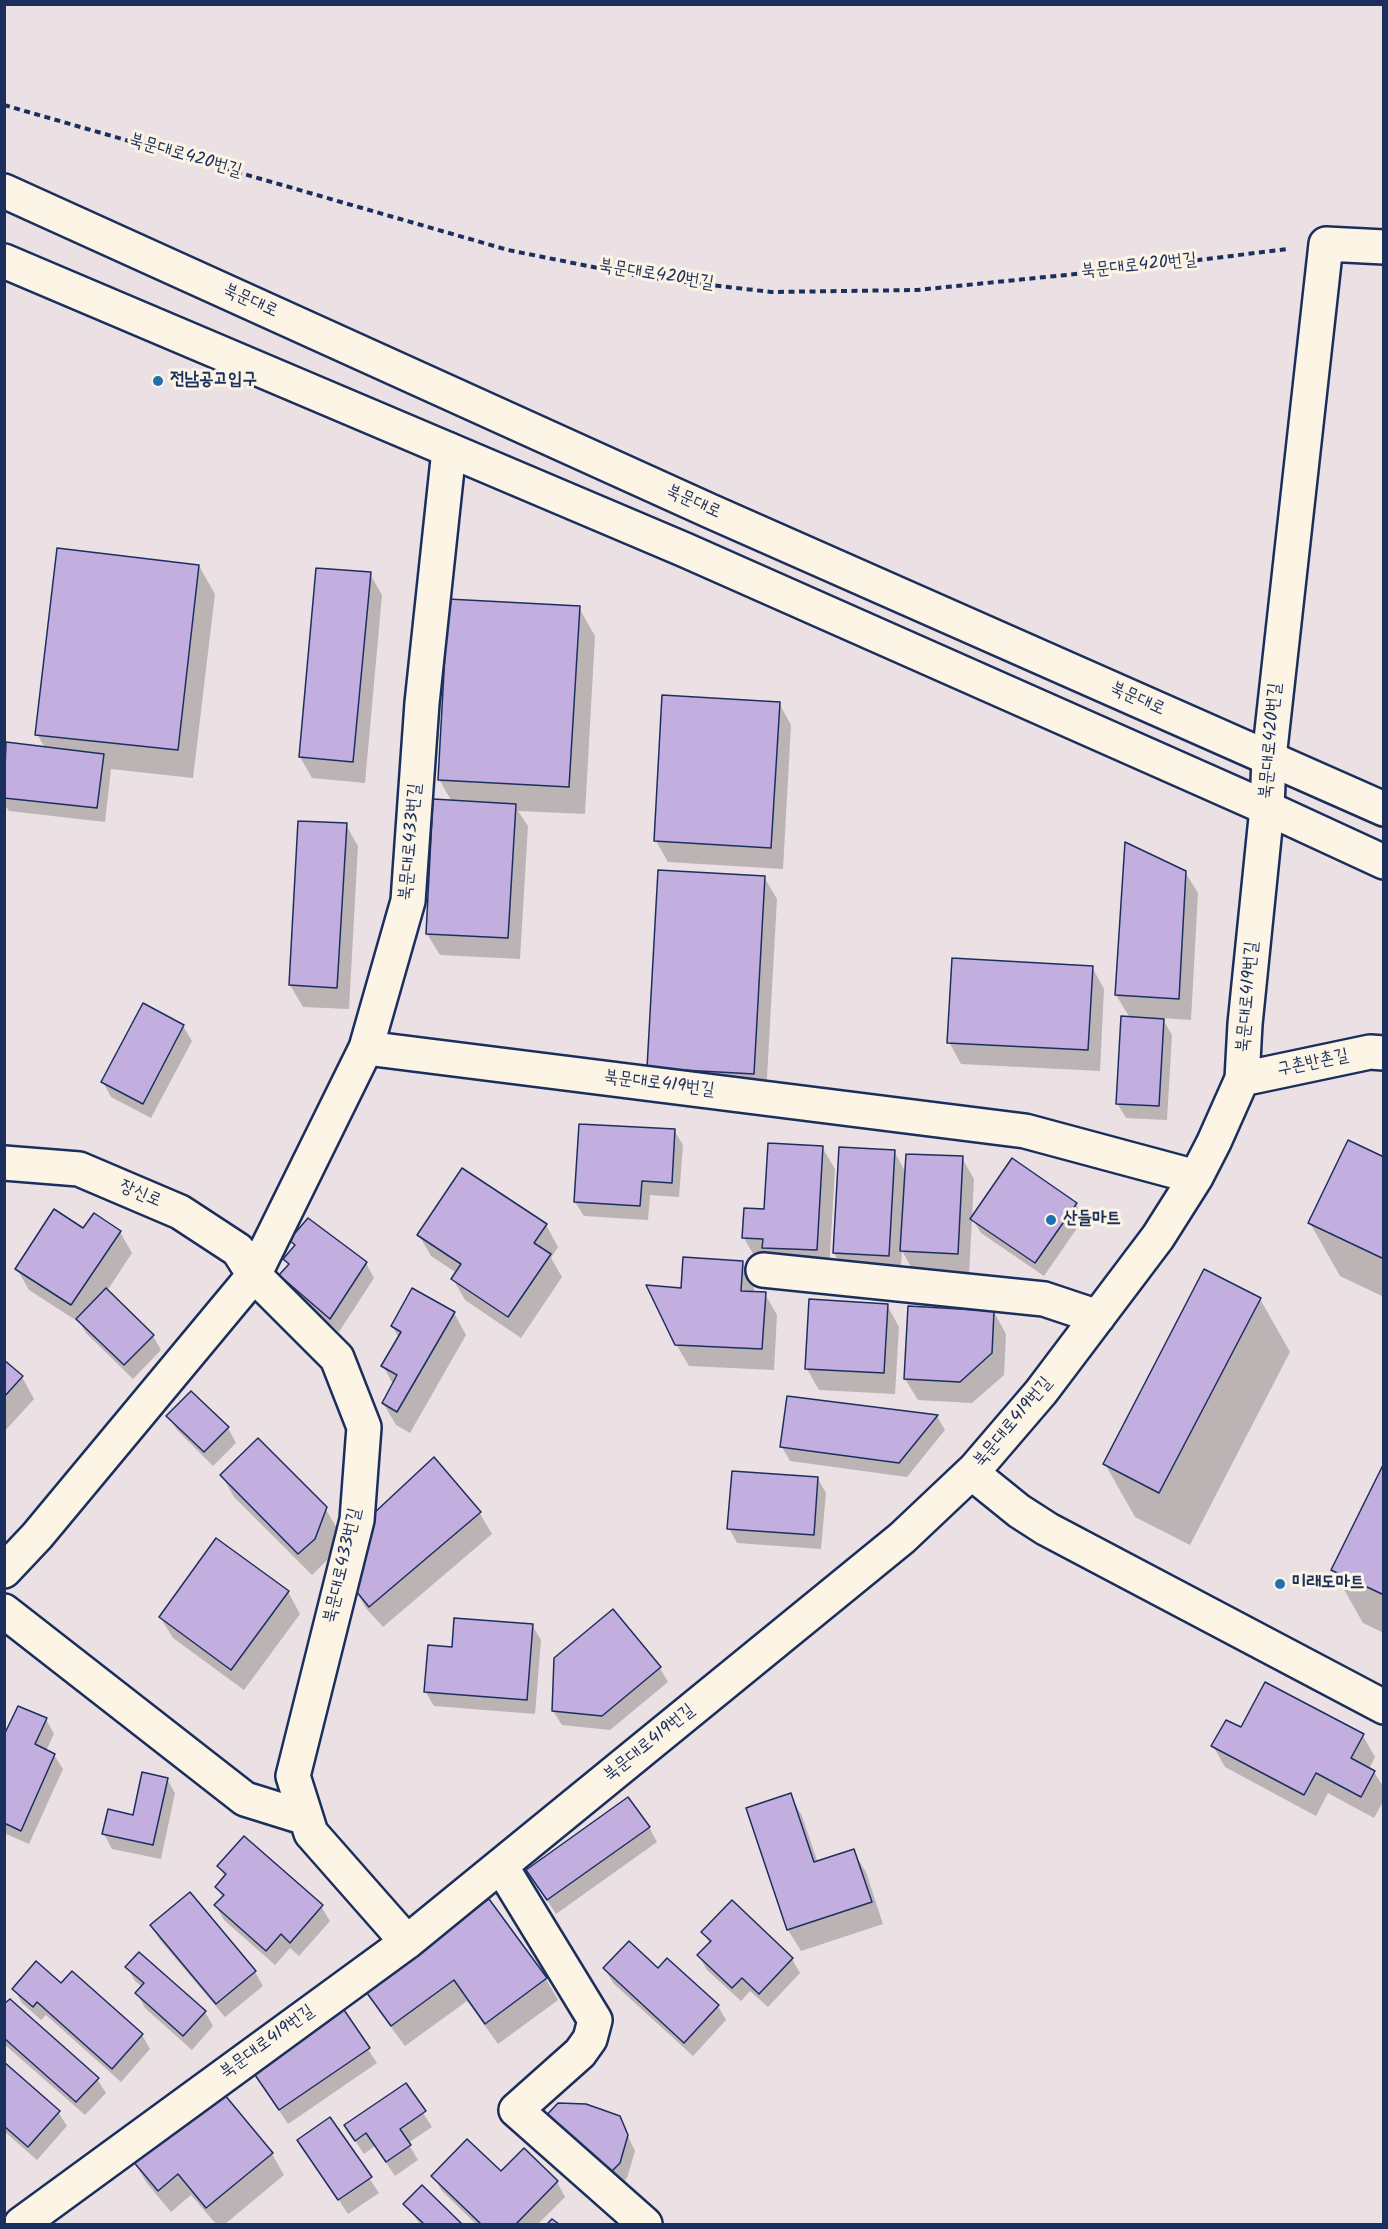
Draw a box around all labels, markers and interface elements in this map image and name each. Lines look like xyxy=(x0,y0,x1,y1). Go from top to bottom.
street label: 북문대로420번길 xyxy=(126,131,244,183)
street label: 북문대로420번길 xyxy=(1080,250,1198,284)
street label: 북문대로420번길 xyxy=(597,256,715,296)
street label: 북문대로 xyxy=(219,280,281,324)
place label: 전남공고입구 xyxy=(170,370,257,392)
marker: 전남공고입구 xyxy=(151,374,165,388)
street label: 북문대로 xyxy=(662,481,724,525)
street label: 북문대로 xyxy=(1106,678,1168,722)
street label: 북문대로420번길 xyxy=(1256,682,1288,800)
street label: 북문대로433번길 xyxy=(396,783,428,901)
street label: 북문대로419번길 xyxy=(1233,941,1265,1053)
street label: 구촌반촌길 xyxy=(1275,1046,1351,1082)
street label: 북문대로419번길 xyxy=(602,1068,716,1102)
street label: 장신로 xyxy=(116,1177,164,1213)
place label: 산들마트 xyxy=(1063,1209,1121,1231)
marker: 산들마트 xyxy=(1044,1213,1058,1227)
street label: 북문대로419번길 xyxy=(970,1373,1058,1473)
street label: 북문대로433번길 xyxy=(320,1506,368,1626)
place label: 미래도마트 xyxy=(1292,1573,1364,1595)
marker: 미래도마트 xyxy=(1273,1577,1287,1591)
street label: 북문대로419번길 xyxy=(600,1701,700,1787)
street label: 북문대로419번길 xyxy=(217,2002,319,2084)

